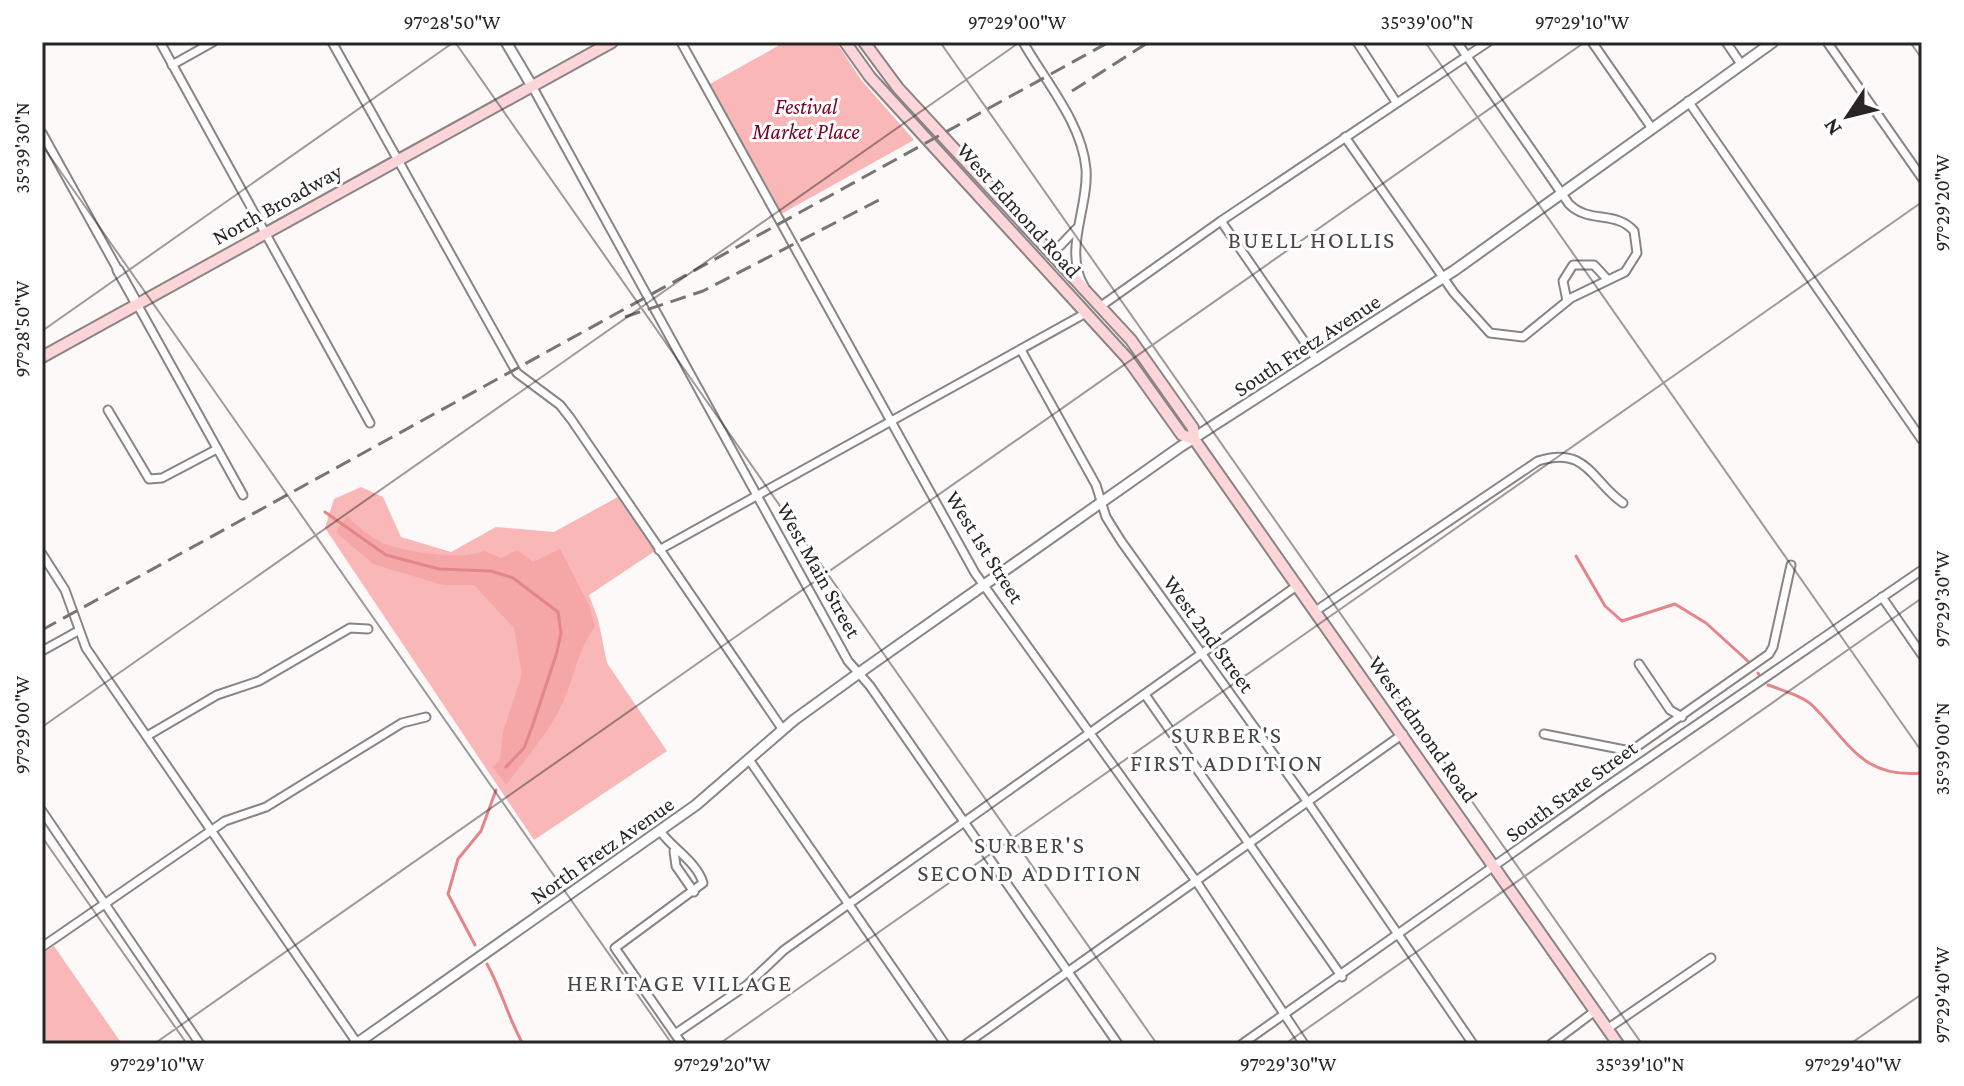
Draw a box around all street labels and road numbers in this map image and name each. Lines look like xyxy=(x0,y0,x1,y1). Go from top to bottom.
street label: West Edmond Road xyxy=(952,137,1087,283)
street label: North Broadway xyxy=(208,158,347,250)
street label: South Fretz Avenue xyxy=(1229,288,1385,402)
street label: West 1st Street xyxy=(941,486,1030,608)
street label: West Main Street xyxy=(772,498,867,643)
street label: West 2nd Street xyxy=(1158,571,1260,698)
street label: West Edmond Road xyxy=(1363,651,1483,807)
street label: South State Street xyxy=(1500,735,1642,847)
street label: North Fretz Avenue xyxy=(525,791,679,909)

